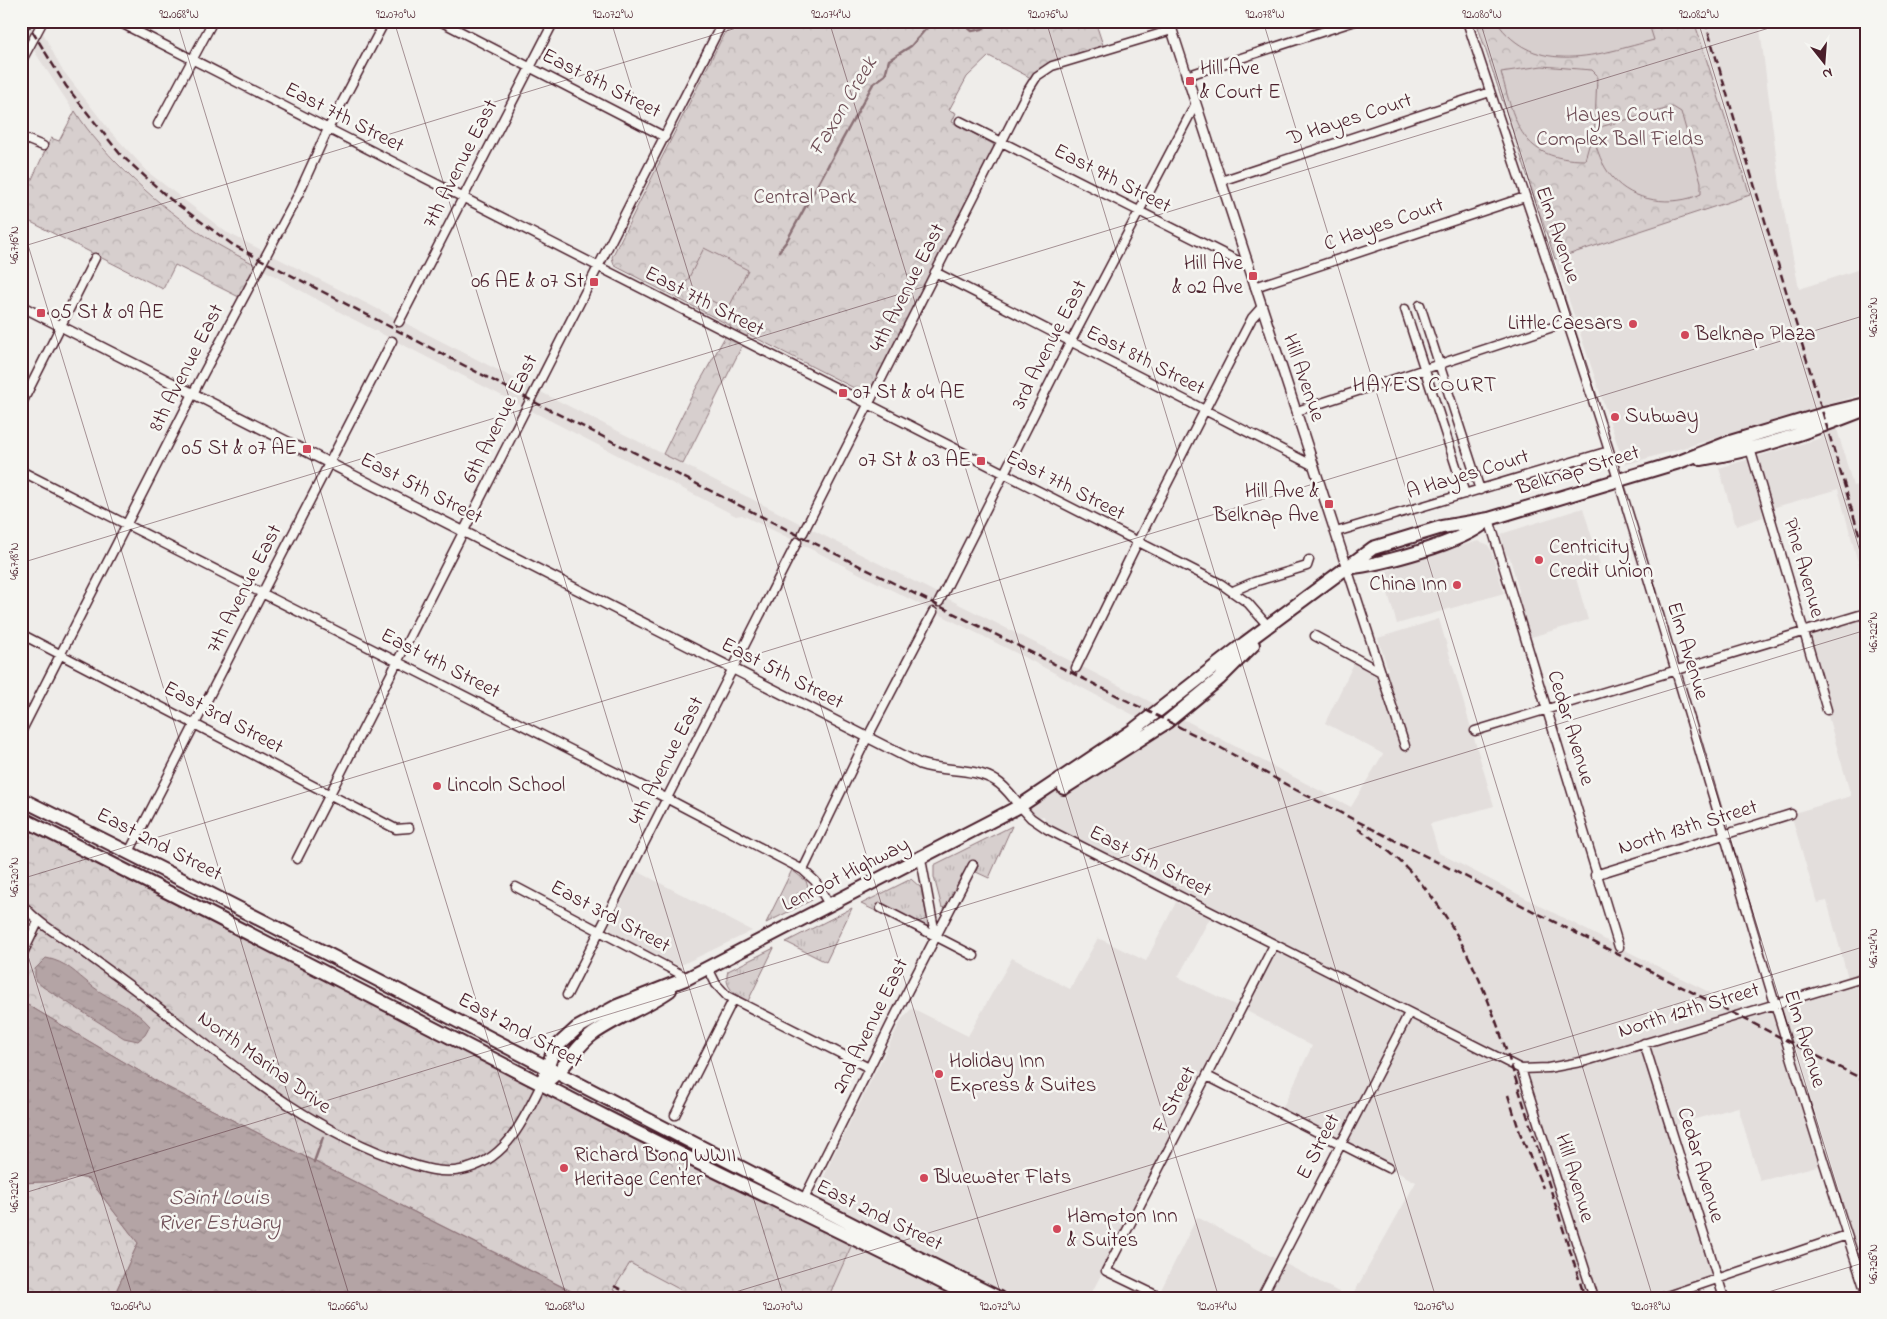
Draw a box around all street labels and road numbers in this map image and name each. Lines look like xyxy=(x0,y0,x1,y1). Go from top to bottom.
street label: East 8th Street xyxy=(536,41,666,127)
street label: East 7th Street xyxy=(279,75,409,161)
street label: D Hayes Court xyxy=(1283,86,1417,156)
street label: 7th Avenue East xyxy=(416,94,506,234)
street label: East 9th Street xyxy=(1048,136,1176,222)
street label: Elm Avenue xyxy=(1526,183,1588,288)
street label: C Hayes Court xyxy=(1320,190,1449,261)
street label: 4th Avenue East xyxy=(863,218,953,358)
street label: East 7th Street xyxy=(639,259,769,345)
street label: 3rd Avenue East xyxy=(1004,275,1096,415)
street label: 8th Avenue East xyxy=(142,299,232,437)
street label: East 8th Street xyxy=(1080,318,1210,404)
street label: Hill Avenue xyxy=(1274,330,1332,426)
street label: 6th Avenue East xyxy=(456,349,546,489)
street label: Belknap Street xyxy=(1512,438,1643,504)
street label: A Hayes Court xyxy=(1403,442,1534,510)
street label: East 7th Street xyxy=(1000,443,1130,529)
street label: East 5th Street xyxy=(354,445,488,533)
street label: Pine Avenue xyxy=(1774,515,1832,622)
street label: 7th Avenue East xyxy=(200,519,290,659)
street label: Elm Avenue xyxy=(1658,599,1716,704)
street label: East 4th Street xyxy=(375,621,505,707)
street label: East 5th Street xyxy=(715,630,849,718)
street label: Cedar Avenue xyxy=(1538,667,1602,790)
street label: East 3rd Street xyxy=(158,674,288,762)
street label: 4th Avenue East xyxy=(622,691,712,831)
street label: North 13th Street xyxy=(1615,793,1761,863)
street label: East 2nd Street xyxy=(91,800,227,890)
street label: East 5th Street xyxy=(1083,818,1217,906)
street label: Lenroot Highway xyxy=(777,830,916,922)
street label: East 3rd Street xyxy=(545,873,675,961)
street label: 2nd Avenue East xyxy=(825,953,917,1099)
street label: North 12th Street xyxy=(1615,975,1763,1047)
street label: East 2nd Street xyxy=(452,985,588,1077)
street label: Elm Avenue xyxy=(1775,987,1833,1092)
street label: North Marina Drive xyxy=(191,1004,338,1122)
street label: F Street xyxy=(1145,1061,1205,1140)
street label: Cedar Avenue xyxy=(1668,1104,1732,1227)
street label: E Street xyxy=(1290,1109,1348,1185)
street label: Hill Avenue xyxy=(1546,1130,1602,1226)
street label: East 2nd Street xyxy=(810,1172,948,1260)

